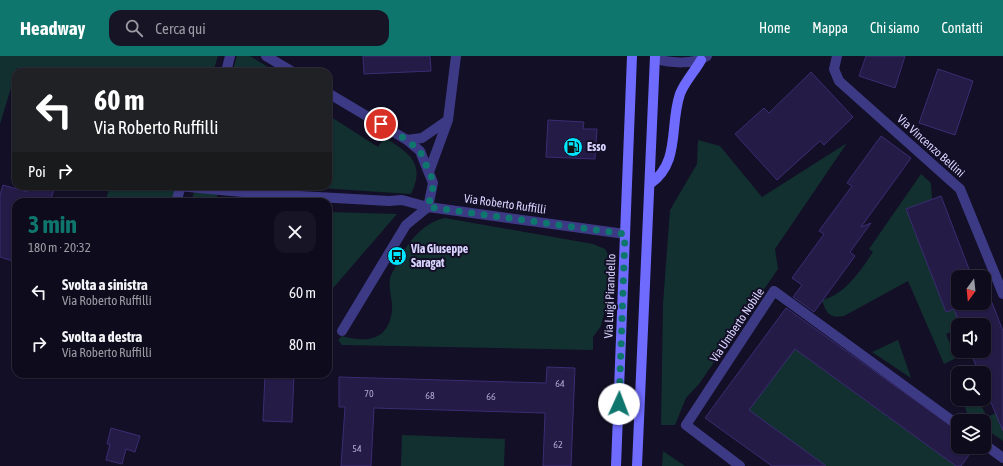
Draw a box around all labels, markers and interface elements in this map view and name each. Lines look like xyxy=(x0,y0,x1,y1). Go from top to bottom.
search box xyxy=(109,10,389,46)
text: Headway xyxy=(20,17,85,39)
icon: search xyxy=(123,17,145,39)
text: Cerca qui xyxy=(155,20,206,37)
text: Home xyxy=(759,20,790,36)
text: Mappa xyxy=(812,20,848,36)
text: Chi siamo xyxy=(870,20,920,36)
text: Contatti xyxy=(942,20,983,36)
icon: left xyxy=(28,84,80,136)
text: 60 m xyxy=(94,84,144,116)
pin xyxy=(364,107,398,141)
street label: Via Vincenzo Bellini xyxy=(894,112,968,180)
icon: arrive xyxy=(370,113,392,135)
text: Via Roberto Ruffilli xyxy=(94,117,218,138)
fuel station icon: Esso xyxy=(562,136,584,158)
place label: Esso xyxy=(587,140,607,154)
icon: right xyxy=(54,160,76,182)
text: Poi xyxy=(28,163,46,180)
street label: Via Roberto Ruffilli xyxy=(463,191,547,217)
text: 3 min xyxy=(28,211,77,238)
button: close xyxy=(274,211,316,253)
text: 180 m · 20:32 xyxy=(28,240,91,255)
place label: Via Giuseppe Saragat xyxy=(410,242,469,270)
bus stop icon: Via Giuseppe Saragat xyxy=(386,245,408,267)
street label: Via Luigi Pirandello xyxy=(602,253,618,339)
north arrow xyxy=(951,270,991,310)
map controls xyxy=(951,270,991,454)
text: Svolta a sinistra xyxy=(62,276,148,293)
icon: left xyxy=(28,281,50,303)
text: 60 m xyxy=(289,284,316,301)
street label: Via Umberto Nobile xyxy=(707,285,767,365)
text: Via Roberto Ruffilli xyxy=(62,293,152,308)
button: sound xyxy=(951,318,991,358)
text: Svolta a destra xyxy=(62,328,142,345)
icon: right xyxy=(28,333,50,355)
text: 80 m xyxy=(289,336,316,353)
text: Via Roberto Ruffilli xyxy=(62,345,152,360)
button: search xyxy=(951,366,991,406)
house number: 64 xyxy=(555,378,565,389)
position arrow xyxy=(598,383,640,425)
house number: 70 xyxy=(364,388,374,399)
house number: 68 xyxy=(425,390,435,401)
house number: 66 xyxy=(486,391,496,402)
button: layers xyxy=(951,414,991,454)
house number: 62 xyxy=(553,439,563,450)
house number: 54 xyxy=(352,443,362,454)

